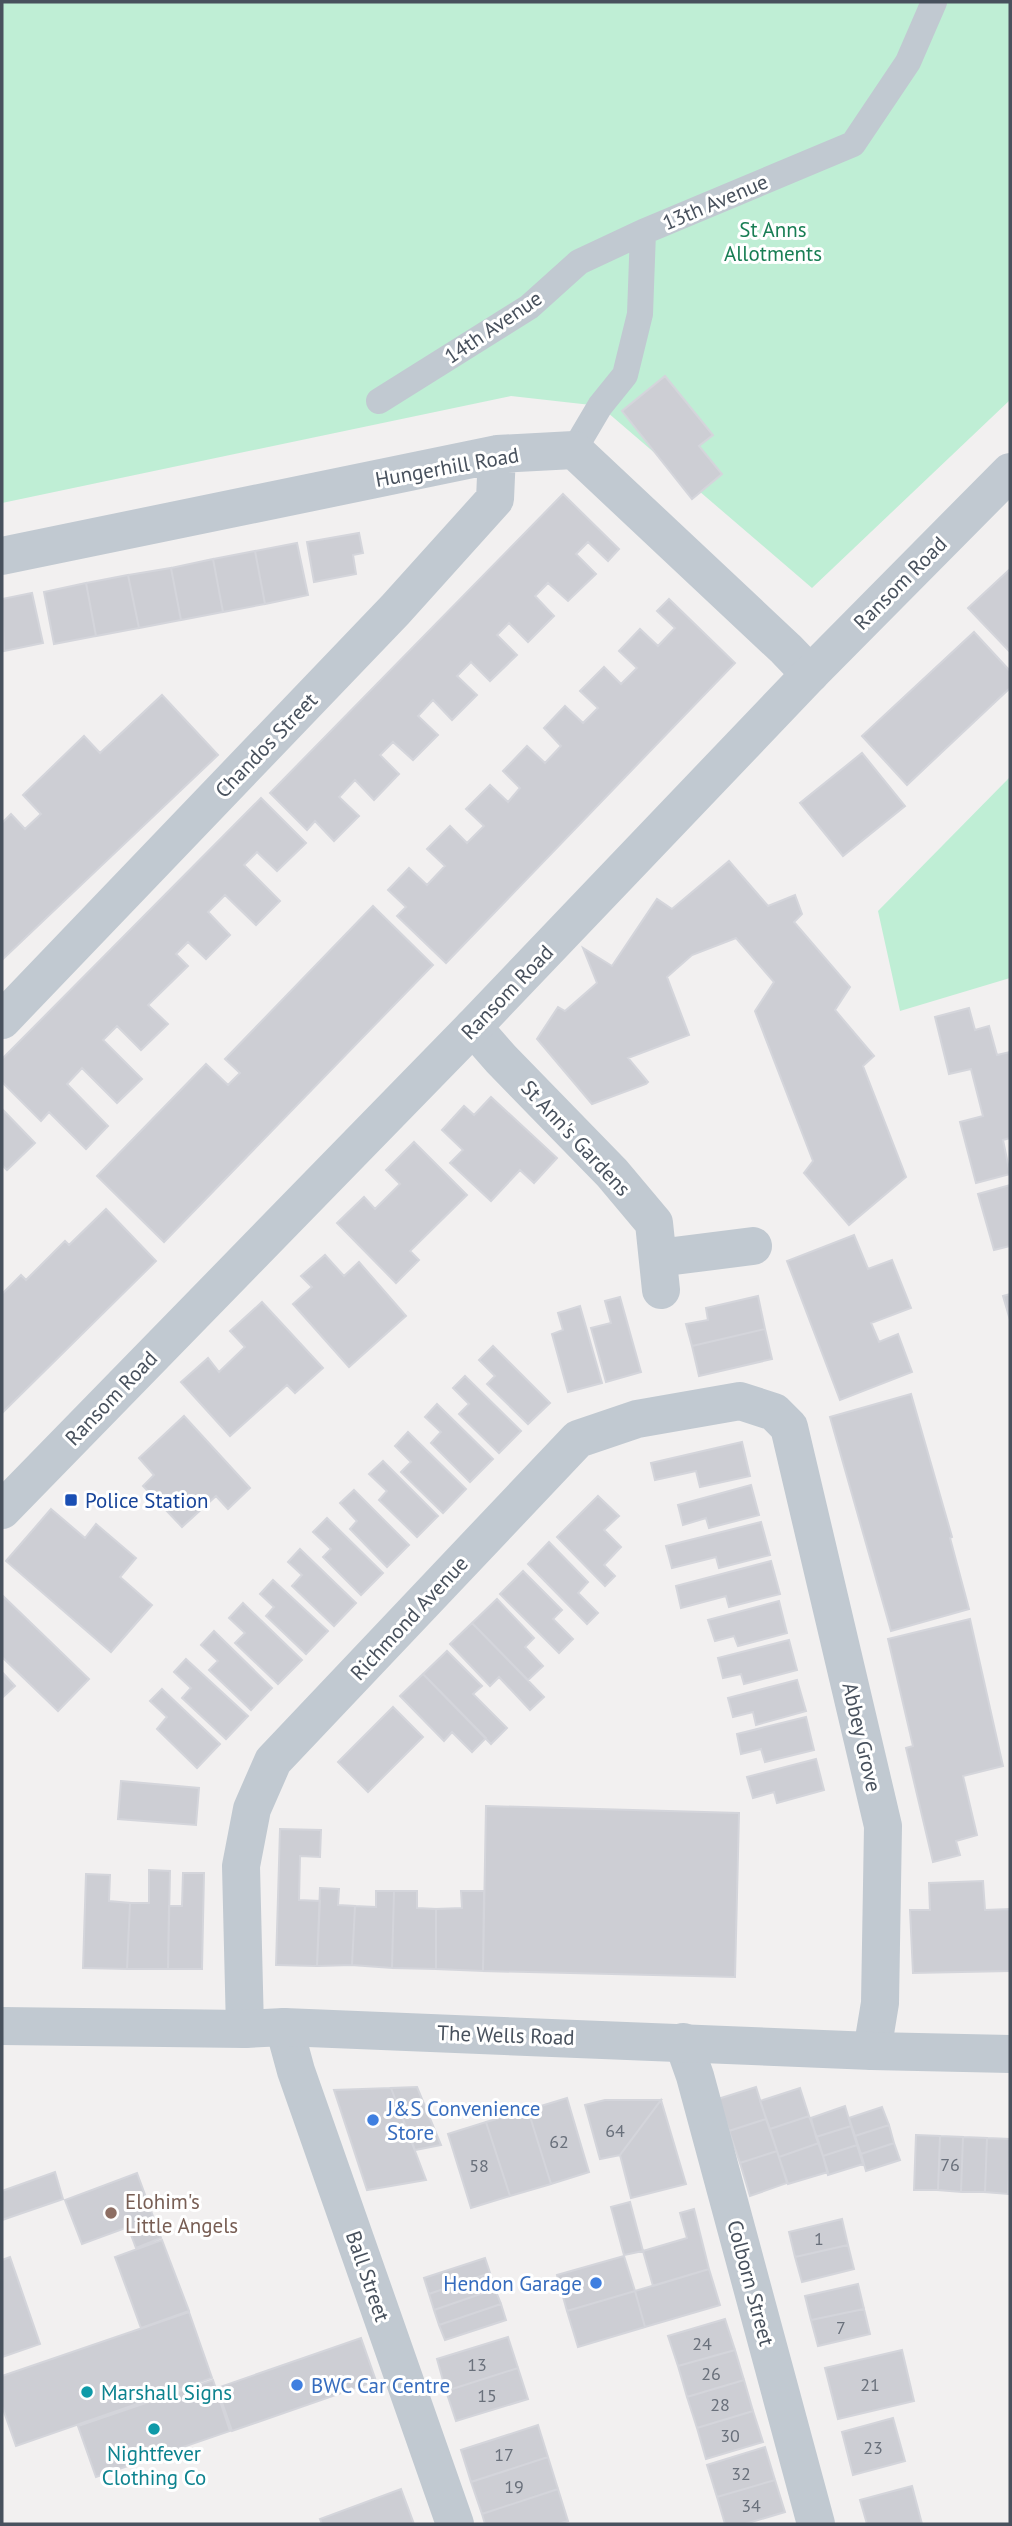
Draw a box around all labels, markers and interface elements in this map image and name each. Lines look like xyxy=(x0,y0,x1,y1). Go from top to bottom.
street label: 13th Avenue xyxy=(658,168,772,236)
park label: St Anns Allotments xyxy=(724,216,822,267)
street label: 14th Avenue xyxy=(439,284,547,370)
street label: Hungerhill Road xyxy=(373,441,521,493)
street label: Ransom Road xyxy=(848,531,952,635)
street label: Chandos Street xyxy=(209,687,323,803)
street label: Ransom Road xyxy=(455,939,559,1045)
street label: St Ann's Gardens xyxy=(515,1074,637,1202)
street label: Ransom Road xyxy=(59,1345,163,1451)
place label: Police Station xyxy=(85,1487,208,1514)
marker: Police Station xyxy=(63,1492,79,1508)
street label: Richmond Avenue xyxy=(344,1550,474,1686)
street label: Abbey Grove xyxy=(836,1680,888,1794)
street label: The Wells Road xyxy=(437,2019,575,2051)
place label: J&S Convenience Store xyxy=(386,2095,540,2146)
marker: J&S Convenience Store xyxy=(365,2112,381,2128)
house number: 64 xyxy=(605,2119,625,2142)
house number: 62 xyxy=(549,2130,569,2153)
house number: 76 xyxy=(940,2153,960,2176)
house number: 58 xyxy=(469,2154,489,2177)
place label: Elohim's Little Angels xyxy=(125,2188,238,2239)
marker: Elohim's Little Angels xyxy=(103,2205,119,2221)
street label: Colborn Street xyxy=(721,2217,781,2349)
street label: Ball Street xyxy=(340,2227,396,2325)
house number: 1 xyxy=(814,2227,824,2250)
place label: Hendon Garage xyxy=(443,2270,582,2297)
marker: Hendon Garage xyxy=(588,2275,604,2291)
house number: 7 xyxy=(836,2316,846,2339)
house number: 24 xyxy=(692,2332,712,2355)
house number: 13 xyxy=(467,2353,487,2376)
house number: 26 xyxy=(701,2362,721,2385)
place label: BWC Car Centre xyxy=(311,2372,450,2399)
house number: 21 xyxy=(860,2373,880,2396)
marker: BWC Car Centre xyxy=(289,2377,305,2393)
place label: Marshall Signs xyxy=(101,2379,232,2406)
marker: Marshall Signs xyxy=(79,2384,95,2400)
house number: 15 xyxy=(477,2384,497,2407)
house number: 28 xyxy=(710,2393,730,2416)
marker: Nightfever Clothing Co xyxy=(146,2421,162,2437)
house number: 30 xyxy=(720,2424,740,2447)
house number: 23 xyxy=(863,2436,883,2459)
place label: Nightfever Clothing Co xyxy=(102,2440,206,2491)
house number: 17 xyxy=(494,2443,514,2466)
house number: 32 xyxy=(731,2462,751,2485)
house number: 19 xyxy=(504,2475,524,2498)
house number: 34 xyxy=(741,2494,761,2517)

